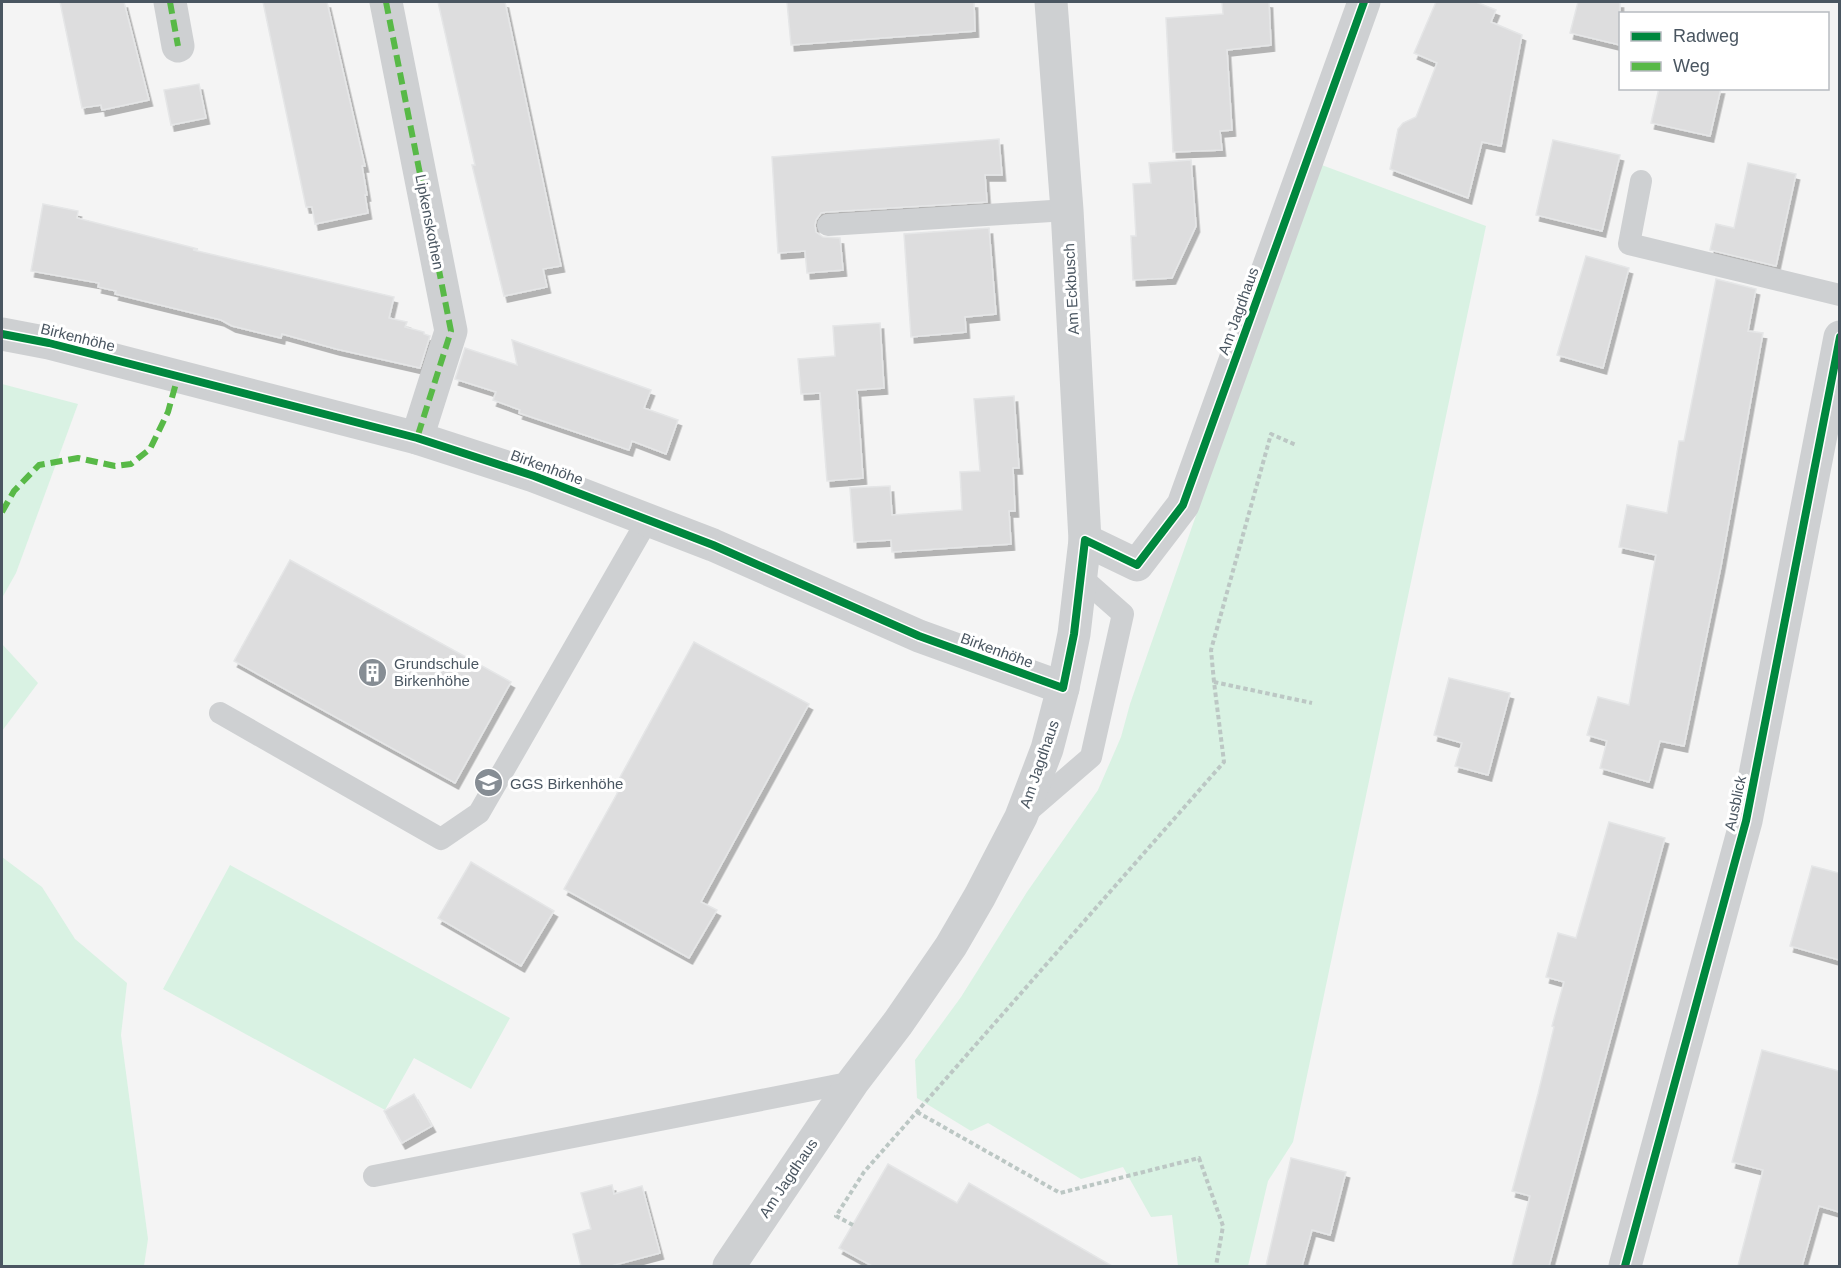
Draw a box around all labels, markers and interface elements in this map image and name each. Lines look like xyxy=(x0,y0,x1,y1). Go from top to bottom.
legend xyxy=(1619,12,1829,90)
text: Radweg xyxy=(1673,26,1739,46)
text: Weg xyxy=(1673,56,1710,76)
street label: Lipkenskothen xyxy=(412,173,448,271)
street label: Am Eckbusch xyxy=(1060,243,1082,335)
street label: Am Jagdhaus xyxy=(1214,265,1262,357)
street label: Birkenhöhe xyxy=(39,320,117,354)
street label: Birkenhöhe xyxy=(508,446,586,488)
street label: Birkenhöhe xyxy=(958,629,1036,671)
place label: Grundschule Birkenhöhe xyxy=(394,655,479,689)
building icon: Grundschule Birkenhöhe xyxy=(357,656,389,688)
street label: Am Jagdhaus xyxy=(1016,718,1062,810)
school or university icon: GGS Birkenhöhe xyxy=(473,767,505,799)
street label: Ausblick xyxy=(1721,773,1749,832)
place label: GGS Birkenhöhe xyxy=(510,775,623,792)
street label: Am Jagdhaus xyxy=(755,1135,821,1221)

